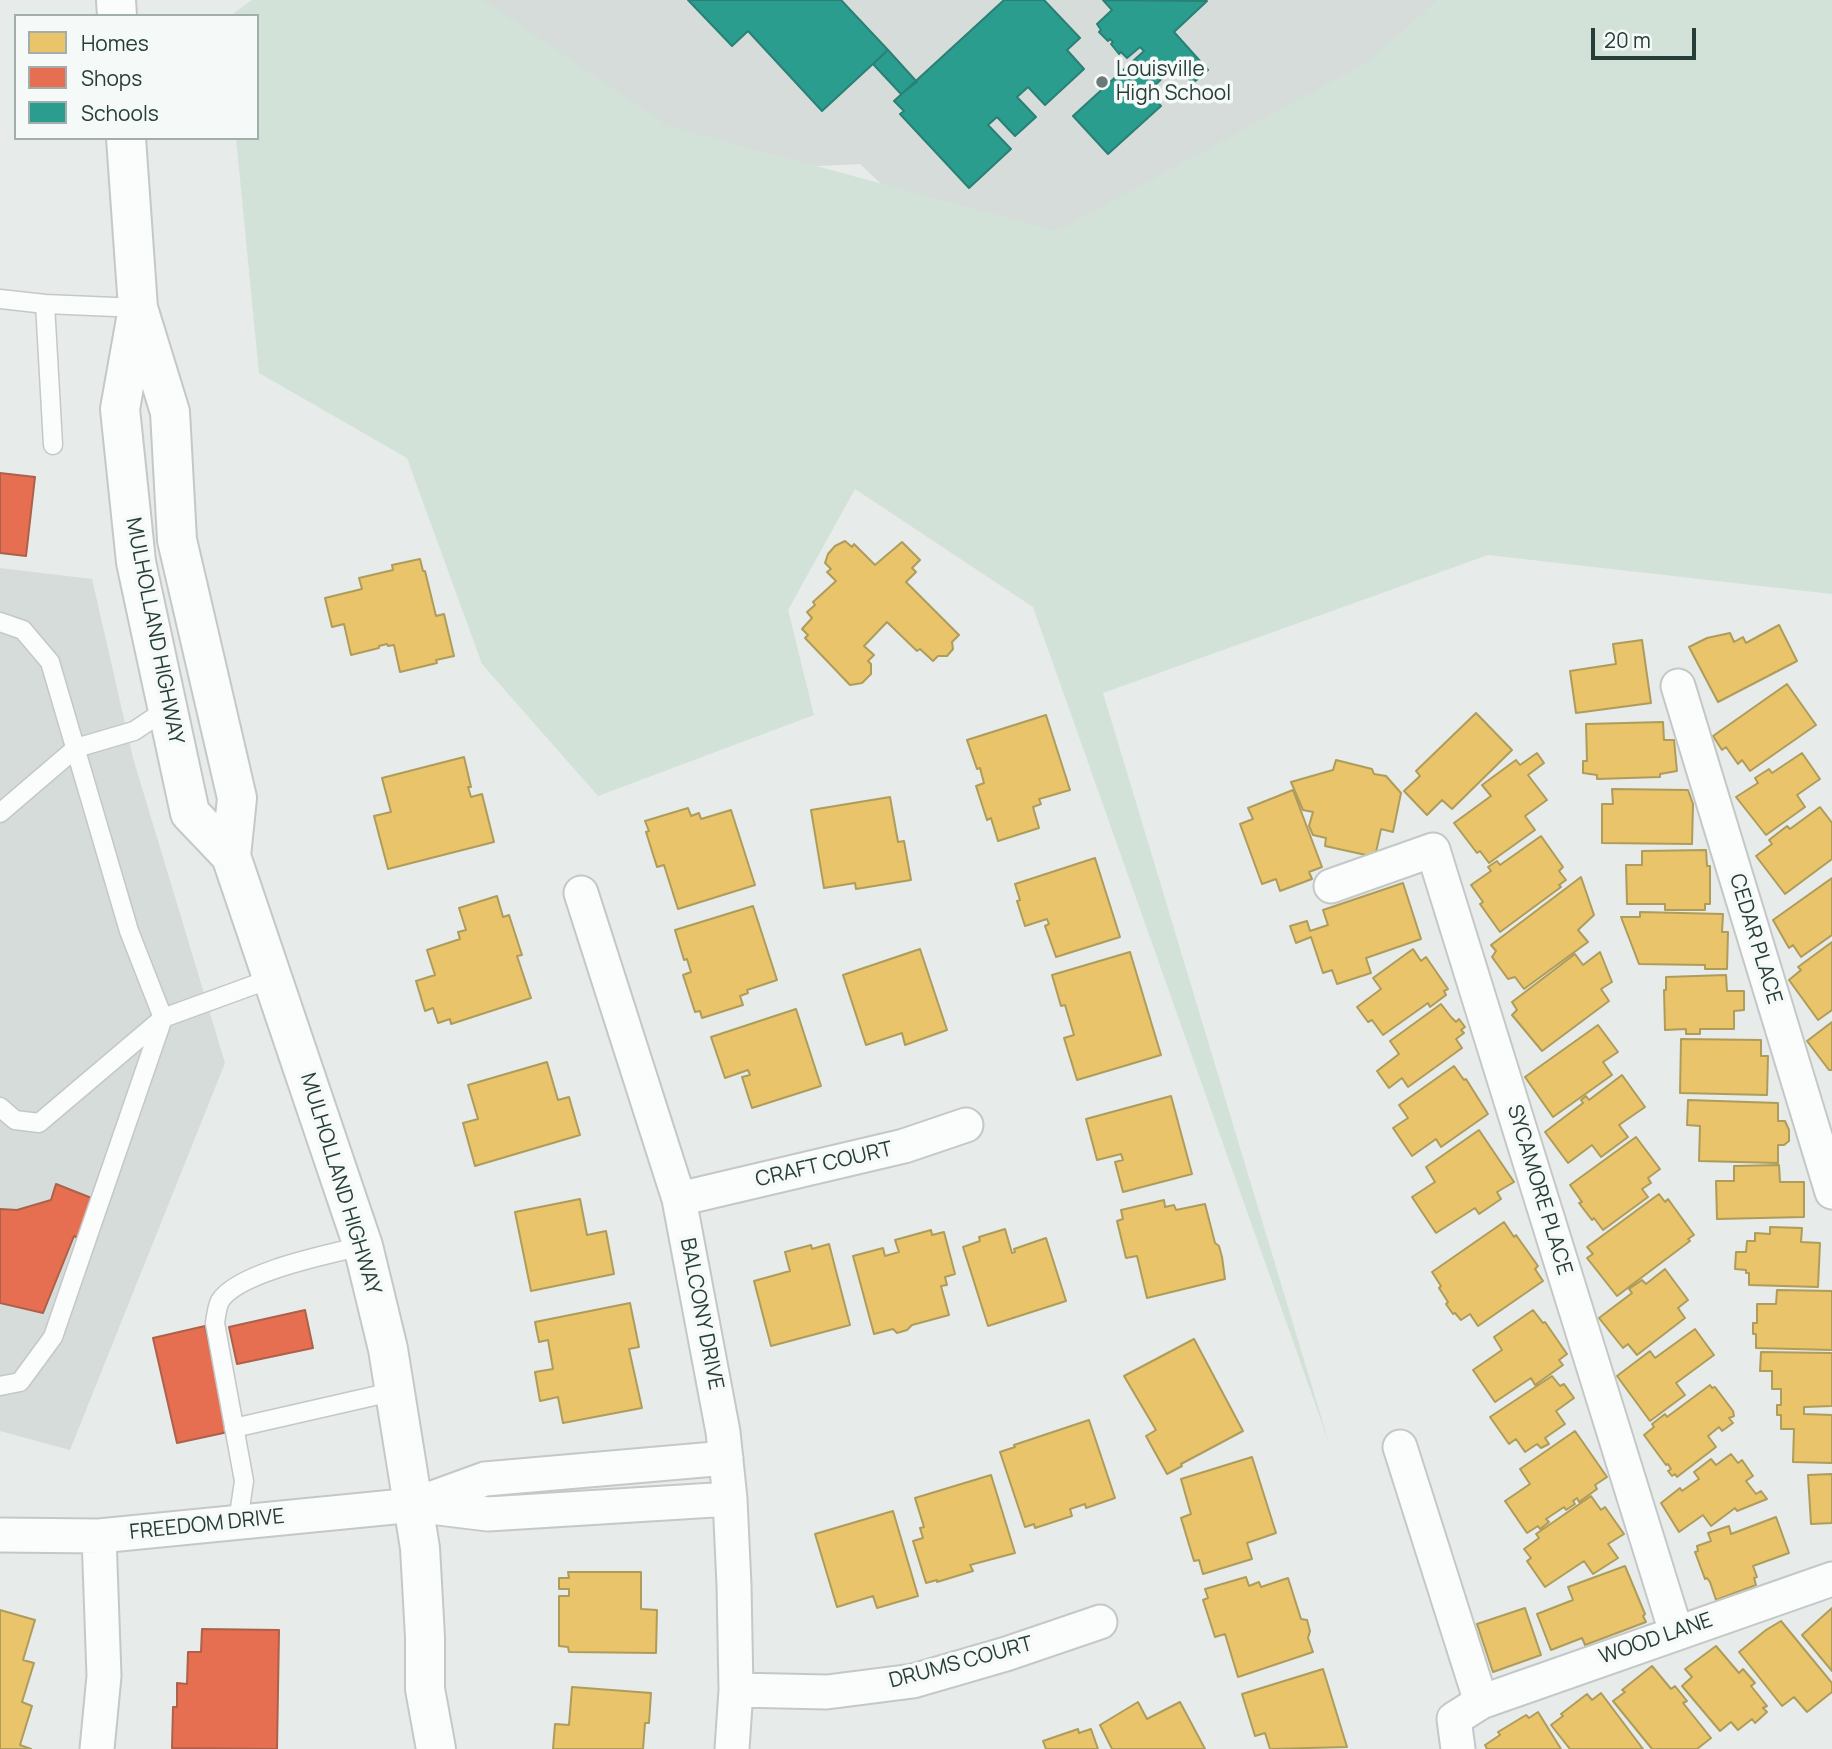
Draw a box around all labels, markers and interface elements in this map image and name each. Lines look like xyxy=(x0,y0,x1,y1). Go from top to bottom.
legend xyxy=(14,14,259,140)
scale bar xyxy=(1594,14,1699,58)
text: 20 m xyxy=(1604,26,1651,54)
text: Homes xyxy=(81,29,149,57)
place label: Louisville High School xyxy=(1116,57,1231,107)
text: Shops xyxy=(81,64,142,92)
marker: Louisville High School xyxy=(1094,74,1110,90)
text: Schools xyxy=(81,99,159,127)
street label: MULHOLLAND HIGHWAY xyxy=(120,515,188,747)
street label: CEDAR PLACE xyxy=(1723,871,1787,1007)
street label: MULHOLLAND HIGHWAY xyxy=(294,1070,386,1298)
street label: SYCAMORE PLACE xyxy=(1501,1102,1577,1278)
street label: CRAFT COURT xyxy=(753,1137,895,1193)
street label: BALCONY DRIVE xyxy=(674,1236,728,1392)
street label: FREEDOM DRIVE xyxy=(128,1504,286,1546)
street label: WOOD LANE xyxy=(1596,1608,1716,1670)
street label: DRUMS COURT xyxy=(886,1632,1036,1694)

